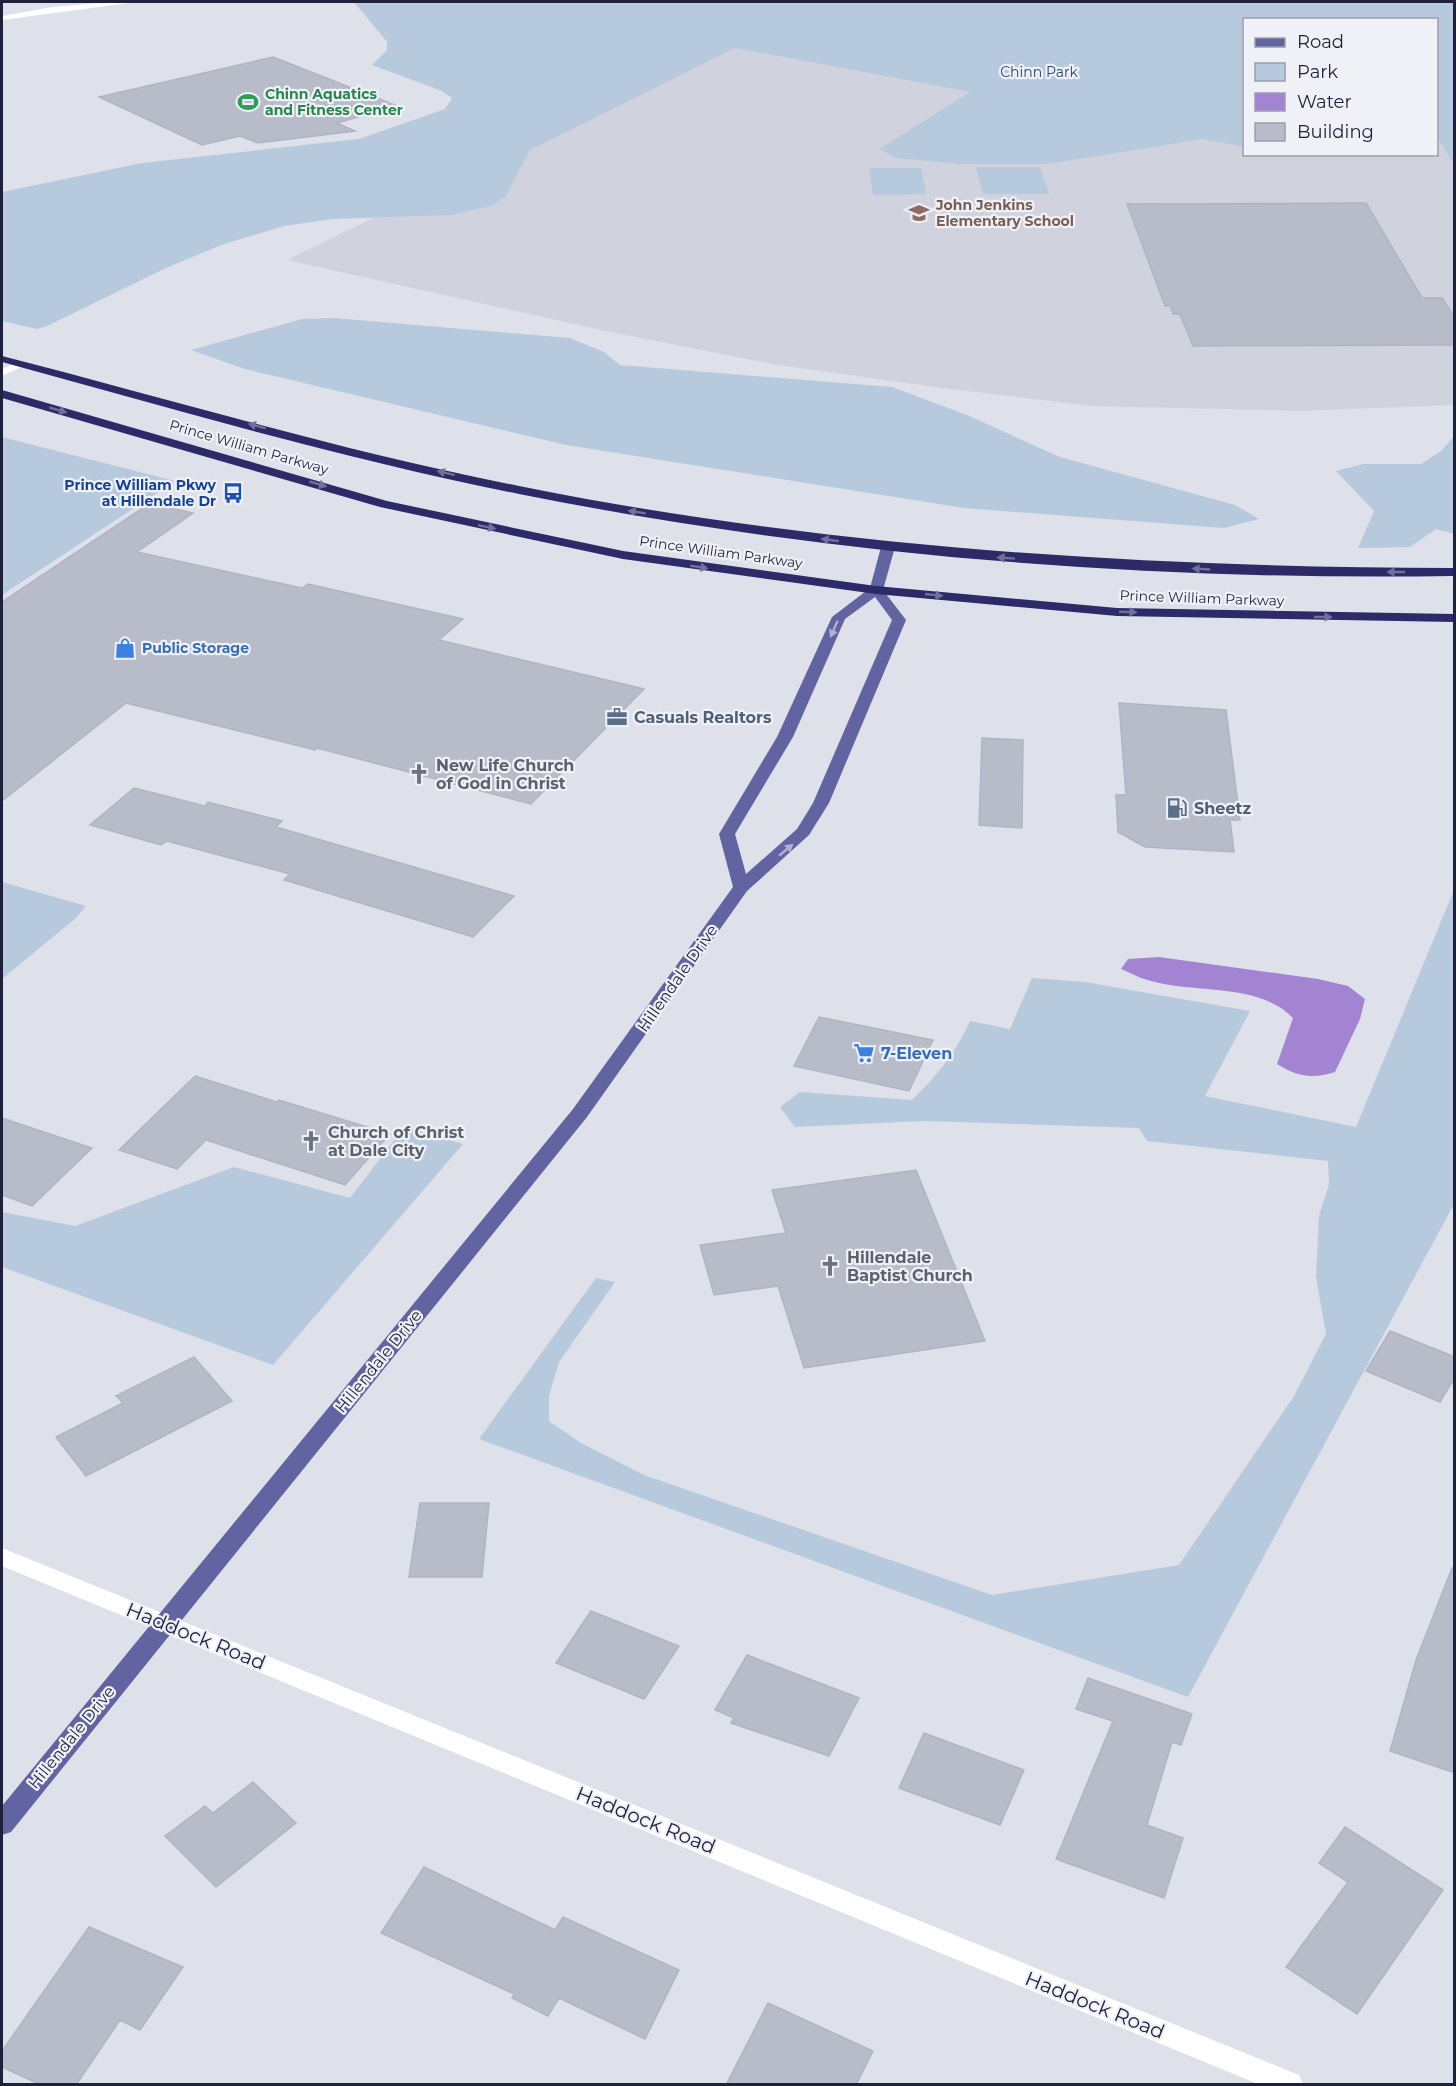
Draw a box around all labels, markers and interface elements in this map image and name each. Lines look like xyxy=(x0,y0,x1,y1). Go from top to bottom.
legend xyxy=(1243,18,1438,156)
text: Road xyxy=(1297,31,1344,53)
text: Park xyxy=(1297,61,1338,83)
park label: Chinn Park xyxy=(1000,63,1078,81)
place label: Chinn Aquatics and Fitness Center xyxy=(265,85,403,119)
sports icon: Chinn Aquatics and Fitness Center xyxy=(236,90,260,114)
text: Water xyxy=(1297,91,1352,113)
text: Building xyxy=(1297,121,1374,143)
place label: John Jenkins Elementary School xyxy=(935,196,1074,230)
school or university icon: John Jenkins Elementary School xyxy=(907,201,931,225)
one-way arrow xyxy=(49,406,67,415)
street label: Prince William Parkway xyxy=(167,416,331,478)
one-way arrow xyxy=(248,421,266,430)
one-way arrow xyxy=(437,468,455,478)
place label: Prince William Pkwy at Hillendale Dr xyxy=(64,476,217,510)
one-way arrow xyxy=(310,480,328,489)
bus stop icon: Prince William Pkwy at Hillendale Dr xyxy=(221,481,245,505)
one-way arrow xyxy=(628,507,647,516)
one-way arrow xyxy=(478,522,496,532)
street label: Prince William Parkway xyxy=(638,532,804,572)
one-way arrow xyxy=(820,536,839,545)
one-way arrow xyxy=(997,553,1016,562)
one-way arrow xyxy=(690,562,709,571)
one-way arrow xyxy=(1192,564,1211,573)
one-way arrow xyxy=(1387,568,1406,577)
street label: Prince William Parkway xyxy=(1119,586,1285,610)
one-way arrow xyxy=(925,590,944,600)
one-way arrow xyxy=(1119,607,1138,617)
one-way arrow xyxy=(1314,612,1333,622)
one-way arrow xyxy=(830,620,839,637)
shop icon: Public Storage xyxy=(113,636,137,660)
place label: Public Storage xyxy=(142,639,249,657)
office icon: Casuals Realtors xyxy=(605,705,629,729)
place label: Casuals Realtors xyxy=(634,708,772,727)
place label: New Life Church of God in Christ xyxy=(436,756,574,793)
church icon: New Life Church of God in Christ xyxy=(407,762,431,786)
fuel station icon: Sheetz xyxy=(1165,796,1189,820)
place label: Sheetz xyxy=(1194,799,1251,818)
one-way arrow xyxy=(778,844,793,857)
street label: Hillendale Drive xyxy=(633,921,722,1036)
supermarket icon: 7-Eleven xyxy=(852,1041,876,1065)
place label: 7-Eleven xyxy=(881,1044,952,1063)
place label: Church of Christ at Dale City xyxy=(328,1123,464,1160)
church icon: Church of Christ at Dale City xyxy=(299,1129,323,1153)
place label: Hillendale Baptist Church xyxy=(847,1248,973,1285)
church icon: Hillendale Baptist Church xyxy=(818,1254,842,1278)
street label: Hillendale Drive xyxy=(331,1306,426,1417)
street label: Haddock Road xyxy=(123,1597,269,1675)
street label: Hillendale Drive xyxy=(24,1682,119,1793)
street label: Haddock Road xyxy=(573,1781,719,1859)
street label: Haddock Road xyxy=(1022,1966,1168,2044)

